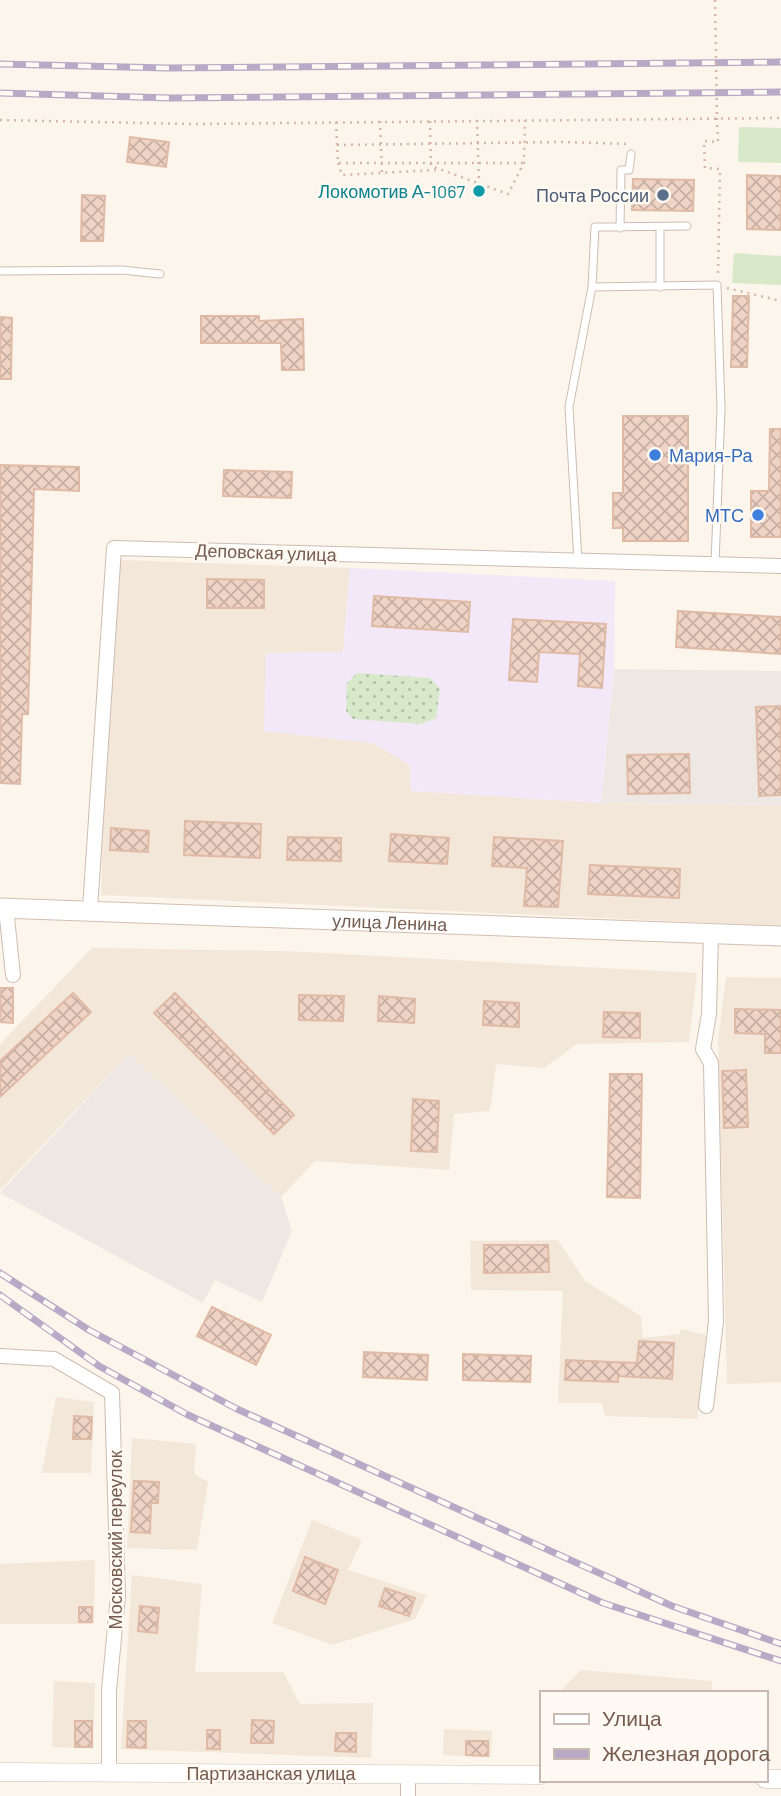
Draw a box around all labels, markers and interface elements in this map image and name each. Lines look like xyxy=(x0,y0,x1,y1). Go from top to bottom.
place label: Локомотив А-1067 xyxy=(318,180,465,202)
marker: Локомотив А-1067 xyxy=(471,183,487,199)
place label: Почта России xyxy=(536,184,649,206)
marker: Почта России xyxy=(655,187,671,203)
place label: Мария-Ра xyxy=(669,444,754,466)
marker: Мария-Ра xyxy=(647,447,663,463)
place label: МТС xyxy=(705,504,744,526)
marker: МТС xyxy=(750,507,766,523)
street label: Деповская улица xyxy=(195,539,338,565)
street label: улица Ленина xyxy=(332,909,449,935)
street label: Московский переулок xyxy=(104,1450,126,1630)
legend xyxy=(540,1691,767,1782)
text: Улица xyxy=(602,1705,662,1730)
text: Железная дорога xyxy=(602,1740,771,1765)
street label: Партизанская улица xyxy=(186,1762,357,1784)

